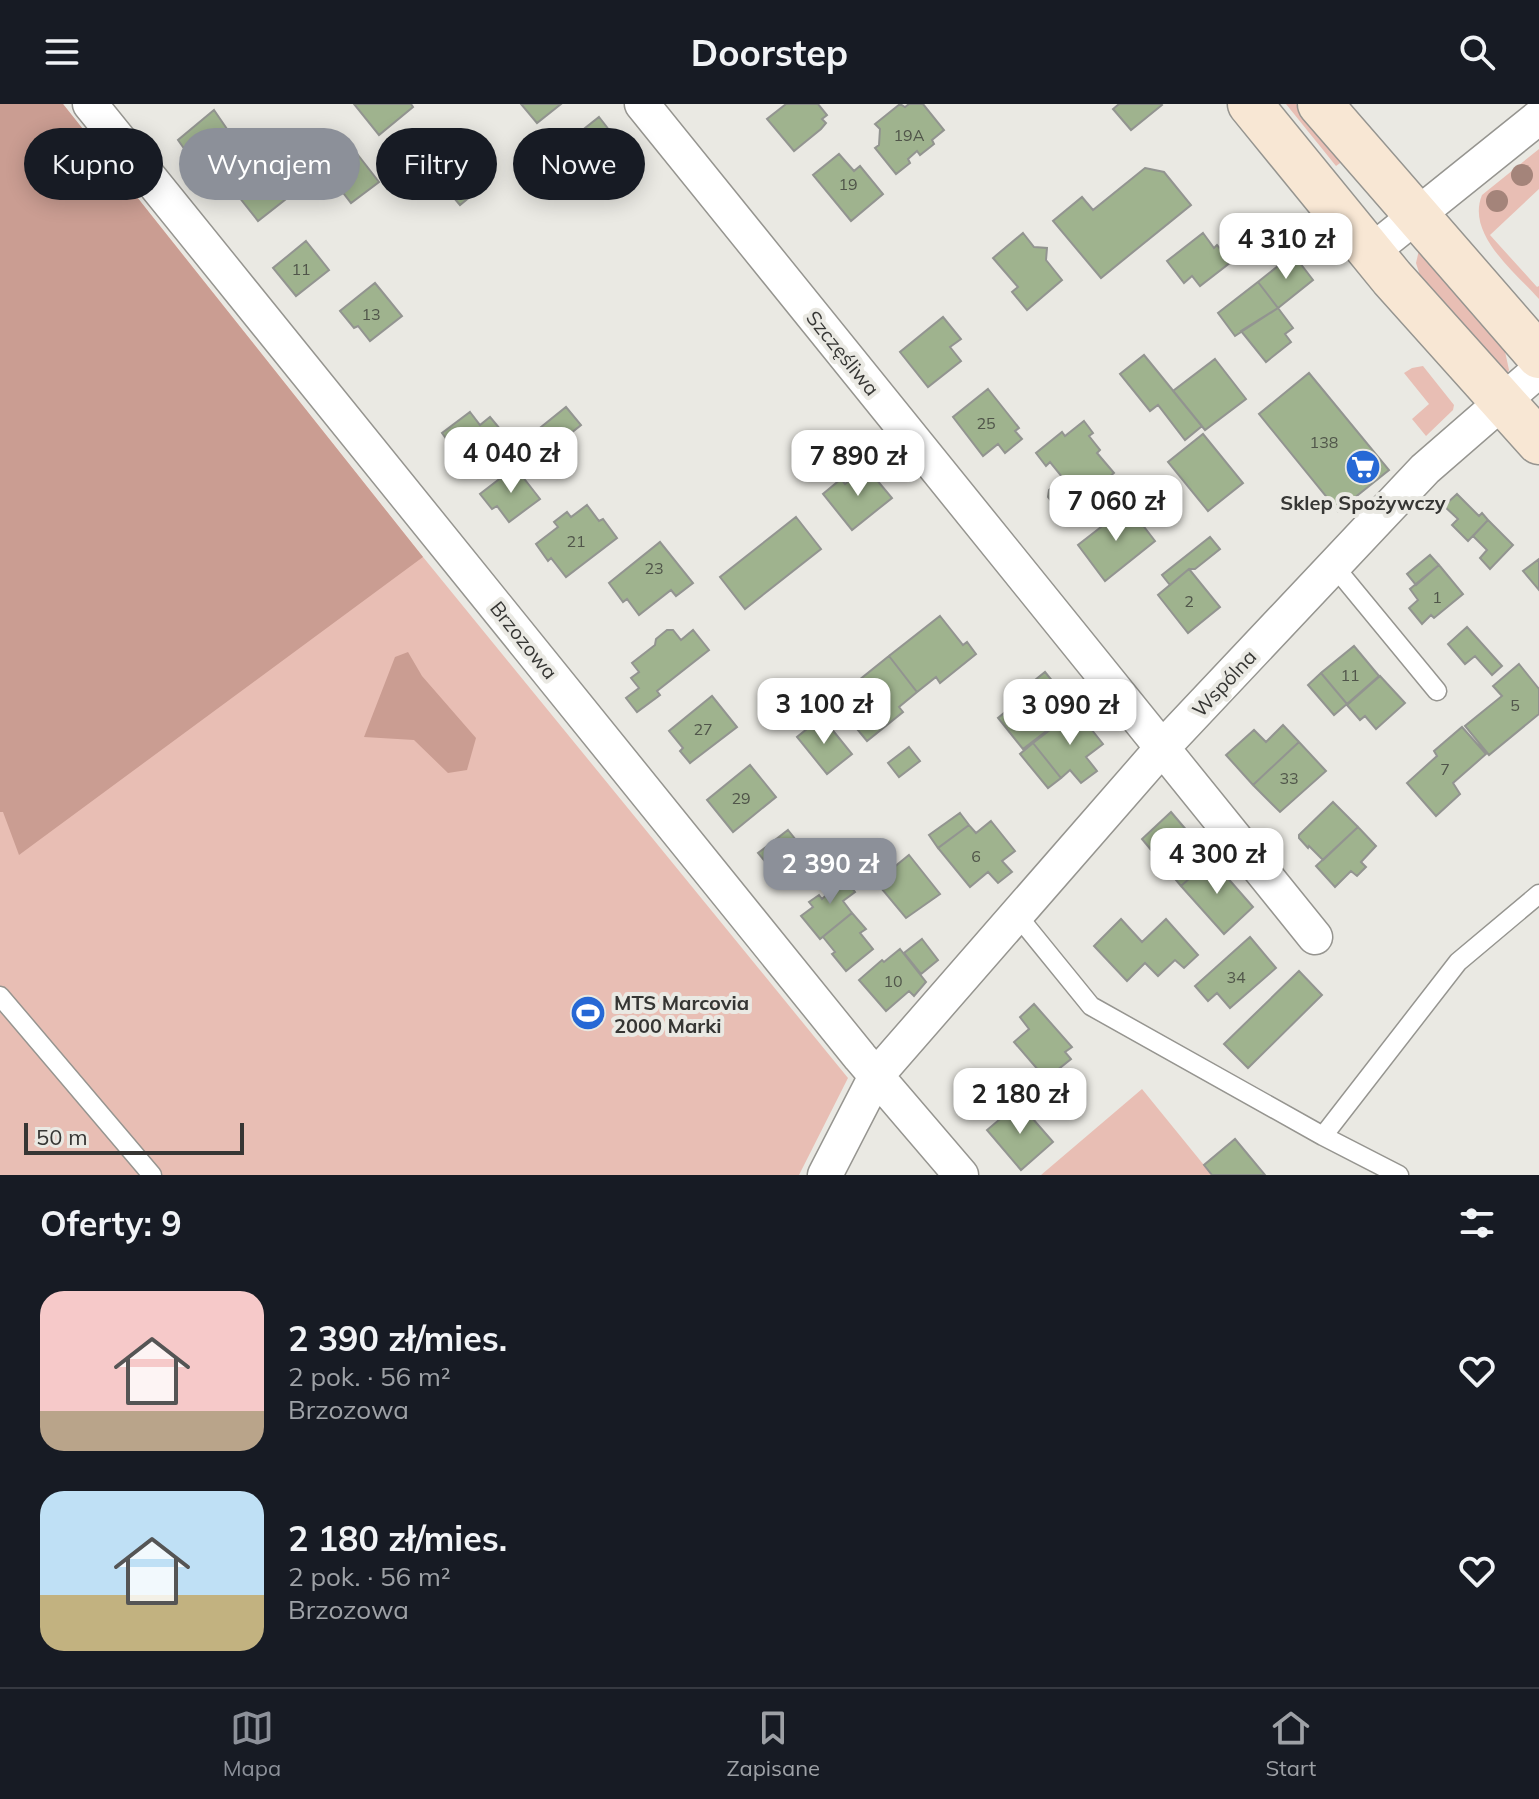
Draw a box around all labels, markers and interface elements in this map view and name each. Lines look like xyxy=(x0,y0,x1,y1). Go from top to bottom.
icon: menu xyxy=(40,30,84,74)
text: Doorstep xyxy=(691,30,848,75)
icon: search xyxy=(1455,30,1499,74)
house number: 19A xyxy=(894,125,925,145)
chip: Kupno xyxy=(24,128,163,200)
chip: Wynajem xyxy=(179,128,360,200)
chip: Filtry xyxy=(376,128,497,200)
chip: Nowe xyxy=(513,128,645,200)
house number: 19 xyxy=(838,174,858,194)
pin: 4 310 zł xyxy=(1203,213,1369,281)
text: 4 310 zł xyxy=(1237,222,1335,255)
house number: 11 xyxy=(291,259,311,279)
house number: 13 xyxy=(361,304,381,324)
street label: Szczęśliwa xyxy=(801,305,885,401)
house number: 25 xyxy=(976,413,996,433)
pin: 4 040 zł xyxy=(428,427,594,495)
pin: 7 890 zł xyxy=(775,430,941,498)
house number: 138 xyxy=(1310,432,1338,452)
text: 4 040 zł xyxy=(462,436,560,469)
text: 7 890 zł xyxy=(809,439,907,472)
supermarket icon: Sklep Spożywczy xyxy=(1344,448,1382,486)
pin: 7 060 zł xyxy=(1033,475,1199,543)
text: 7 060 zł xyxy=(1067,484,1165,517)
place label: Sklep Spożywczy xyxy=(1280,490,1446,515)
house number: 21 xyxy=(566,531,586,551)
house number: 23 xyxy=(644,558,664,578)
house number: 1 xyxy=(1432,587,1442,607)
house number: 2 xyxy=(1184,591,1194,611)
street label: Brzozowa xyxy=(485,596,563,684)
street label: Wspólna xyxy=(1187,644,1261,722)
house number: 11 xyxy=(1340,665,1360,685)
pin: 3 100 zł xyxy=(741,678,907,746)
pin: 3 090 zł xyxy=(987,679,1153,747)
text: 3 100 zł xyxy=(775,687,873,720)
text: 3 090 zł xyxy=(1021,688,1119,721)
house number: 5 xyxy=(1510,695,1520,715)
house number: 27 xyxy=(693,719,713,739)
house number: 7 xyxy=(1440,759,1450,779)
house number: 33 xyxy=(1279,768,1299,788)
house number: 29 xyxy=(731,788,751,808)
pin: 4 300 zł xyxy=(1134,828,1300,896)
text: 4 300 zł xyxy=(1168,837,1266,870)
pin: 2 390 zł xyxy=(747,838,913,906)
house number: 6 xyxy=(971,846,981,866)
text: 2 390 zł xyxy=(781,847,879,880)
house number: 34 xyxy=(1226,967,1246,987)
house number: 10 xyxy=(883,971,903,991)
place label: MTS Marcovia 2000 Marki xyxy=(614,990,749,1038)
sports icon: MTS Marcovia 2000 Marki xyxy=(569,994,607,1032)
pin: 2 180 zł xyxy=(937,1068,1103,1136)
text: 2 180 zł xyxy=(971,1077,1069,1110)
scale bar xyxy=(24,1119,244,1155)
text: 50 m xyxy=(36,1123,87,1151)
icon: filters xyxy=(1455,1201,1499,1245)
text: Oferty: 9 xyxy=(40,1202,182,1245)
text: 2 390 zł/mies. xyxy=(288,1317,507,1360)
icon: home xyxy=(104,1323,200,1419)
icon: heart xyxy=(1455,1349,1499,1393)
text: 2 pok. · 56 m² xyxy=(288,1360,451,1393)
text: Brzozowa xyxy=(288,1393,409,1426)
text: 2 180 zł/mies. xyxy=(288,1517,507,1560)
icon: home xyxy=(104,1523,200,1619)
icon: heart xyxy=(1455,1549,1499,1593)
text: 2 pok. · 56 m² xyxy=(288,1560,451,1593)
text: Brzozowa xyxy=(288,1593,409,1626)
tab: Mapa xyxy=(223,1706,281,1782)
tab: Zapisane xyxy=(727,1706,820,1782)
tab: Start xyxy=(1265,1706,1316,1782)

